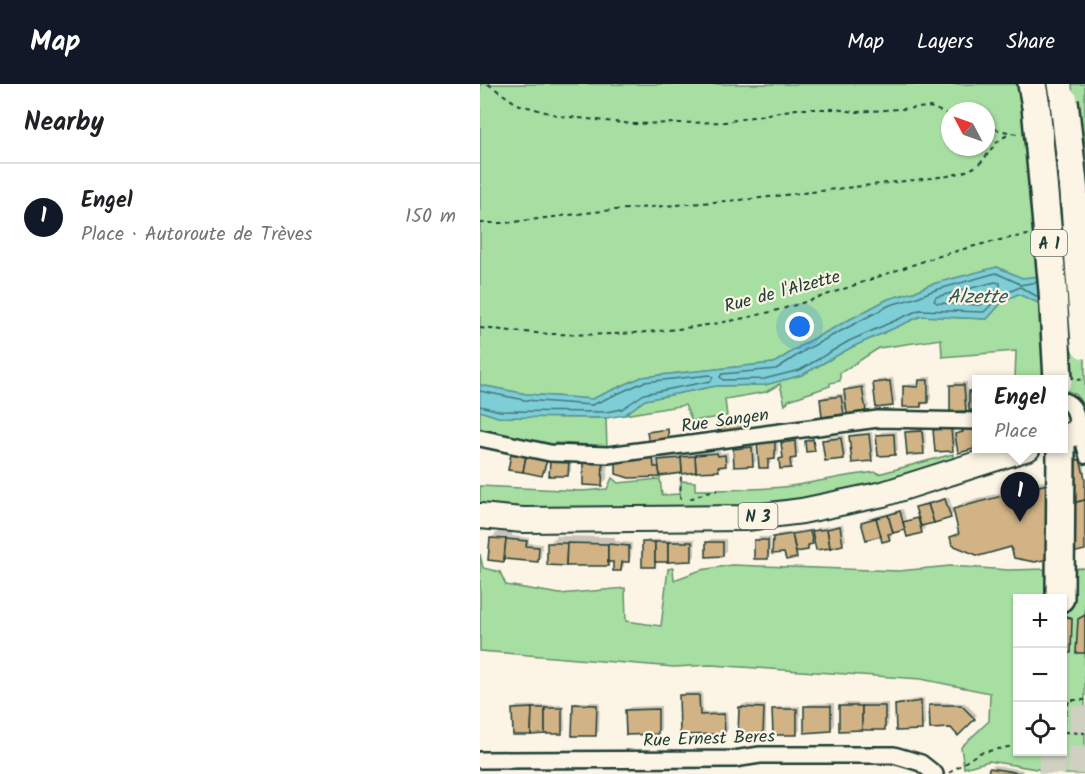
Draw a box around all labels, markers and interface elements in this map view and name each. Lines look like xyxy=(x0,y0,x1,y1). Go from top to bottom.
text: Map xyxy=(30,20,81,65)
text: Map xyxy=(847,26,884,59)
text: Layers xyxy=(917,26,973,59)
text: Share xyxy=(1006,26,1055,59)
text: Nearby xyxy=(24,102,104,144)
north arrow xyxy=(941,102,995,156)
text: Engel xyxy=(81,184,132,219)
text: 1 xyxy=(40,201,47,233)
text: 150 m xyxy=(405,201,456,233)
text: Place · Autoroute de Trèves xyxy=(81,219,313,251)
road number: A 1 xyxy=(1031,230,1067,256)
street label: Rue de l'Alzette xyxy=(721,263,844,322)
water label: Alzette xyxy=(947,282,1009,314)
your location xyxy=(785,312,814,341)
popup xyxy=(972,375,1068,453)
text: Engel xyxy=(994,381,1046,416)
street label: Rue Sangen xyxy=(679,401,771,442)
text: Place xyxy=(994,416,1037,448)
pin: 1 xyxy=(1000,472,1040,522)
road number: N 3 xyxy=(738,503,778,529)
map controls xyxy=(1013,594,1067,756)
button: + xyxy=(1013,594,1067,648)
button: − xyxy=(1013,648,1067,702)
button: locate xyxy=(1013,702,1067,756)
street label: Rue Ernest Beres xyxy=(643,723,776,756)

